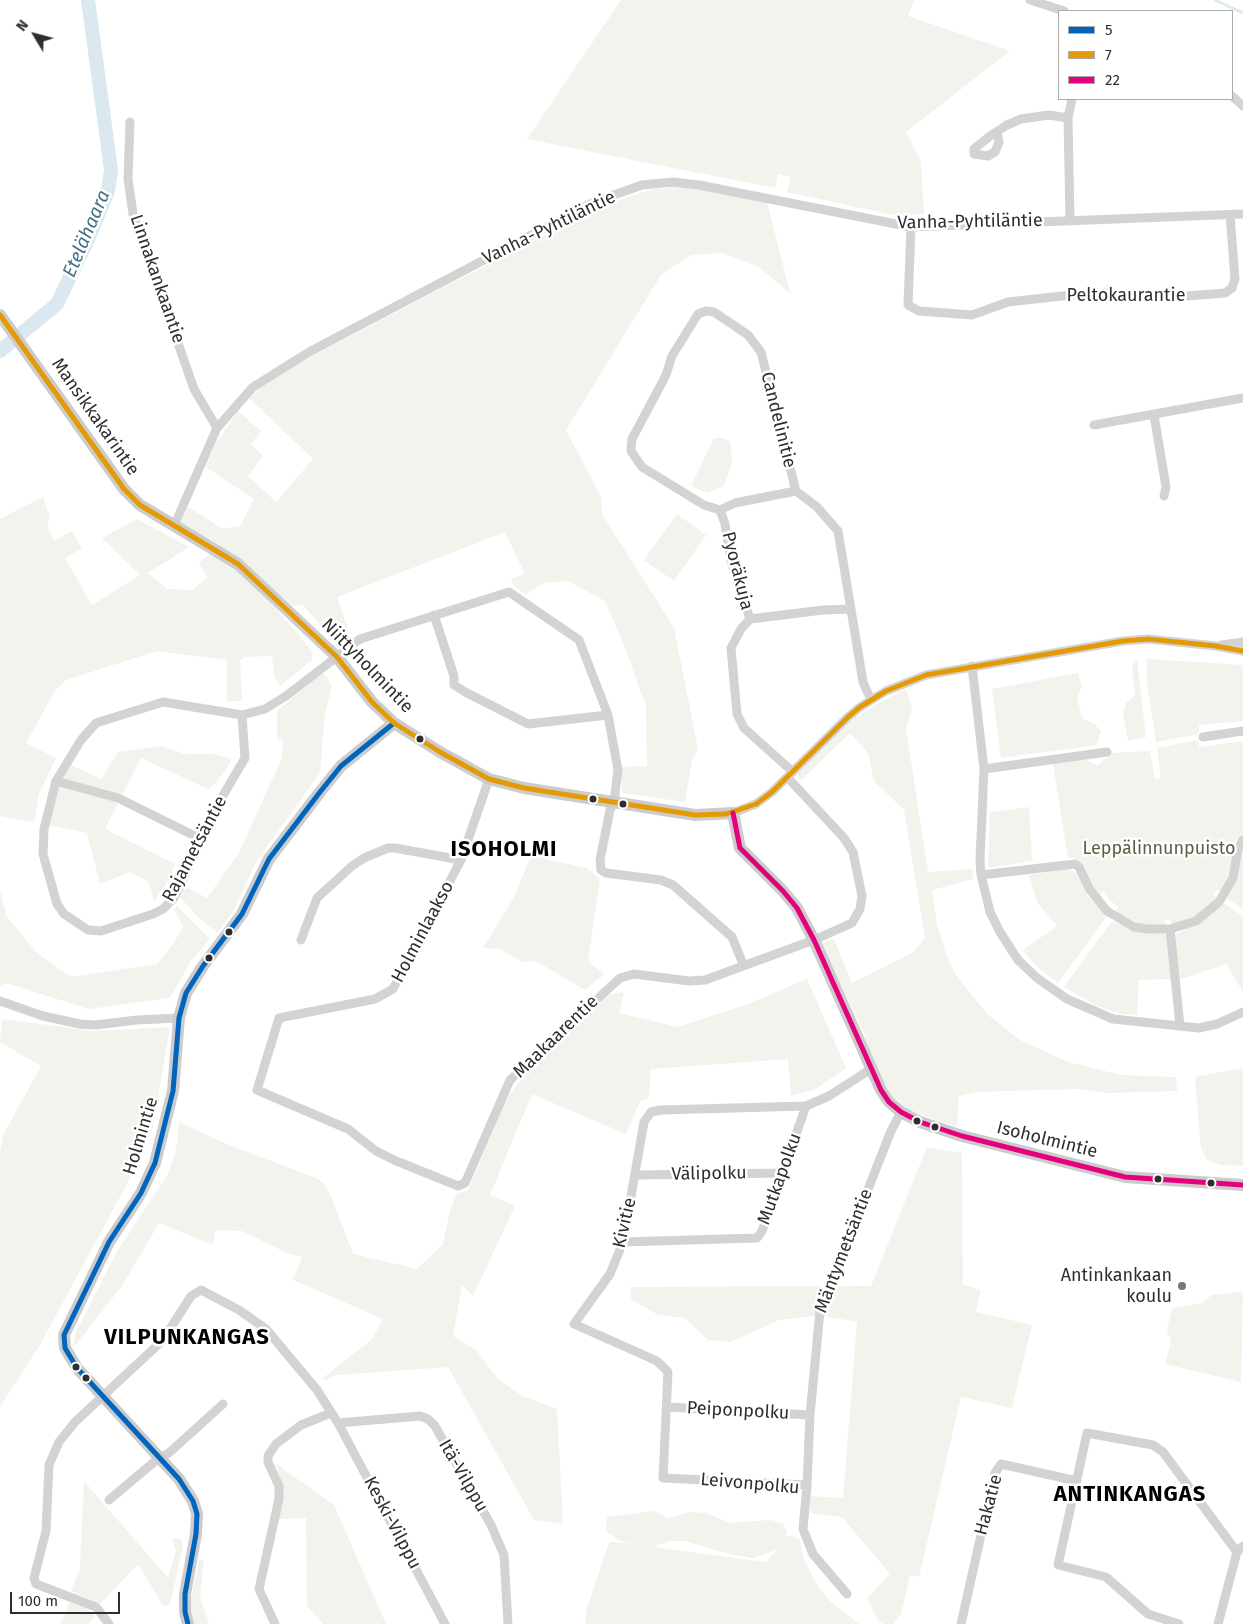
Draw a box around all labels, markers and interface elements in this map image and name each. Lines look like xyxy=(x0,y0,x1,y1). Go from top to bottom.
north arrow xyxy=(10,10,60,60)
legend xyxy=(1058,10,1233,100)
text: N xyxy=(13,17,32,35)
text: 5 xyxy=(1105,21,1113,39)
text: 7 xyxy=(1105,46,1112,64)
text: 22 xyxy=(1105,71,1120,89)
street label: Vanha-Pyhtiläntie xyxy=(479,186,619,270)
water label: Etelähaara xyxy=(58,187,116,281)
street label: Vanha-Pyhtiläntie xyxy=(897,210,1043,234)
street label: Linnakankaantie xyxy=(125,212,189,346)
street label: Peltokaurantie xyxy=(1067,285,1185,307)
street label: Mansikkakarintie xyxy=(46,354,144,480)
street label: Candelinitie xyxy=(756,370,800,470)
street label: Pyoräkuja xyxy=(717,529,757,613)
street label: Niittyholmintie xyxy=(317,614,417,718)
unlabelled marker xyxy=(415,734,425,744)
street label: Rajametsäntie xyxy=(158,792,232,906)
unlabelled marker xyxy=(588,794,598,804)
unlabelled marker xyxy=(618,799,628,809)
district label: ISOHOLMI xyxy=(450,837,558,863)
park label: Leppälinnunpuisto xyxy=(1083,838,1235,860)
street label: Holminlaakso xyxy=(387,878,459,986)
unlabelled marker xyxy=(224,927,234,937)
unlabelled marker xyxy=(204,953,214,963)
street label: Maakaarentie xyxy=(509,991,603,1083)
street label: Holmintie xyxy=(119,1094,163,1178)
unlabelled marker xyxy=(912,1116,922,1126)
street label: Isoholmintie xyxy=(994,1117,1100,1163)
unlabelled marker xyxy=(930,1122,940,1132)
street label: Mutkapolku xyxy=(753,1130,807,1228)
street label: Välipolku xyxy=(671,1163,747,1185)
unlabelled marker xyxy=(1153,1174,1163,1184)
unlabelled marker xyxy=(1206,1178,1216,1188)
street label: Mäntymetsäntie xyxy=(810,1186,878,1316)
street label: Kivitie xyxy=(609,1196,641,1250)
place label: Antinkankaan koulu xyxy=(1061,1265,1172,1308)
marker: Antinkankaan koulu xyxy=(1176,1280,1188,1292)
district label: VILPUNKANGAS xyxy=(103,1325,271,1351)
unlabelled marker xyxy=(71,1362,81,1372)
unlabelled marker xyxy=(81,1373,91,1383)
street label: Peiponpolku xyxy=(686,1398,790,1424)
street label: Itä-Vilppu xyxy=(434,1436,492,1516)
street label: Leivonpolku xyxy=(700,1469,800,1499)
street label: Hakatie xyxy=(971,1472,1007,1538)
street label: Keski-Vilppu xyxy=(359,1473,425,1573)
district label: ANTINKANGAS xyxy=(1052,1482,1208,1508)
scale bar xyxy=(12,1582,122,1614)
text: 100 m xyxy=(18,1592,58,1610)

